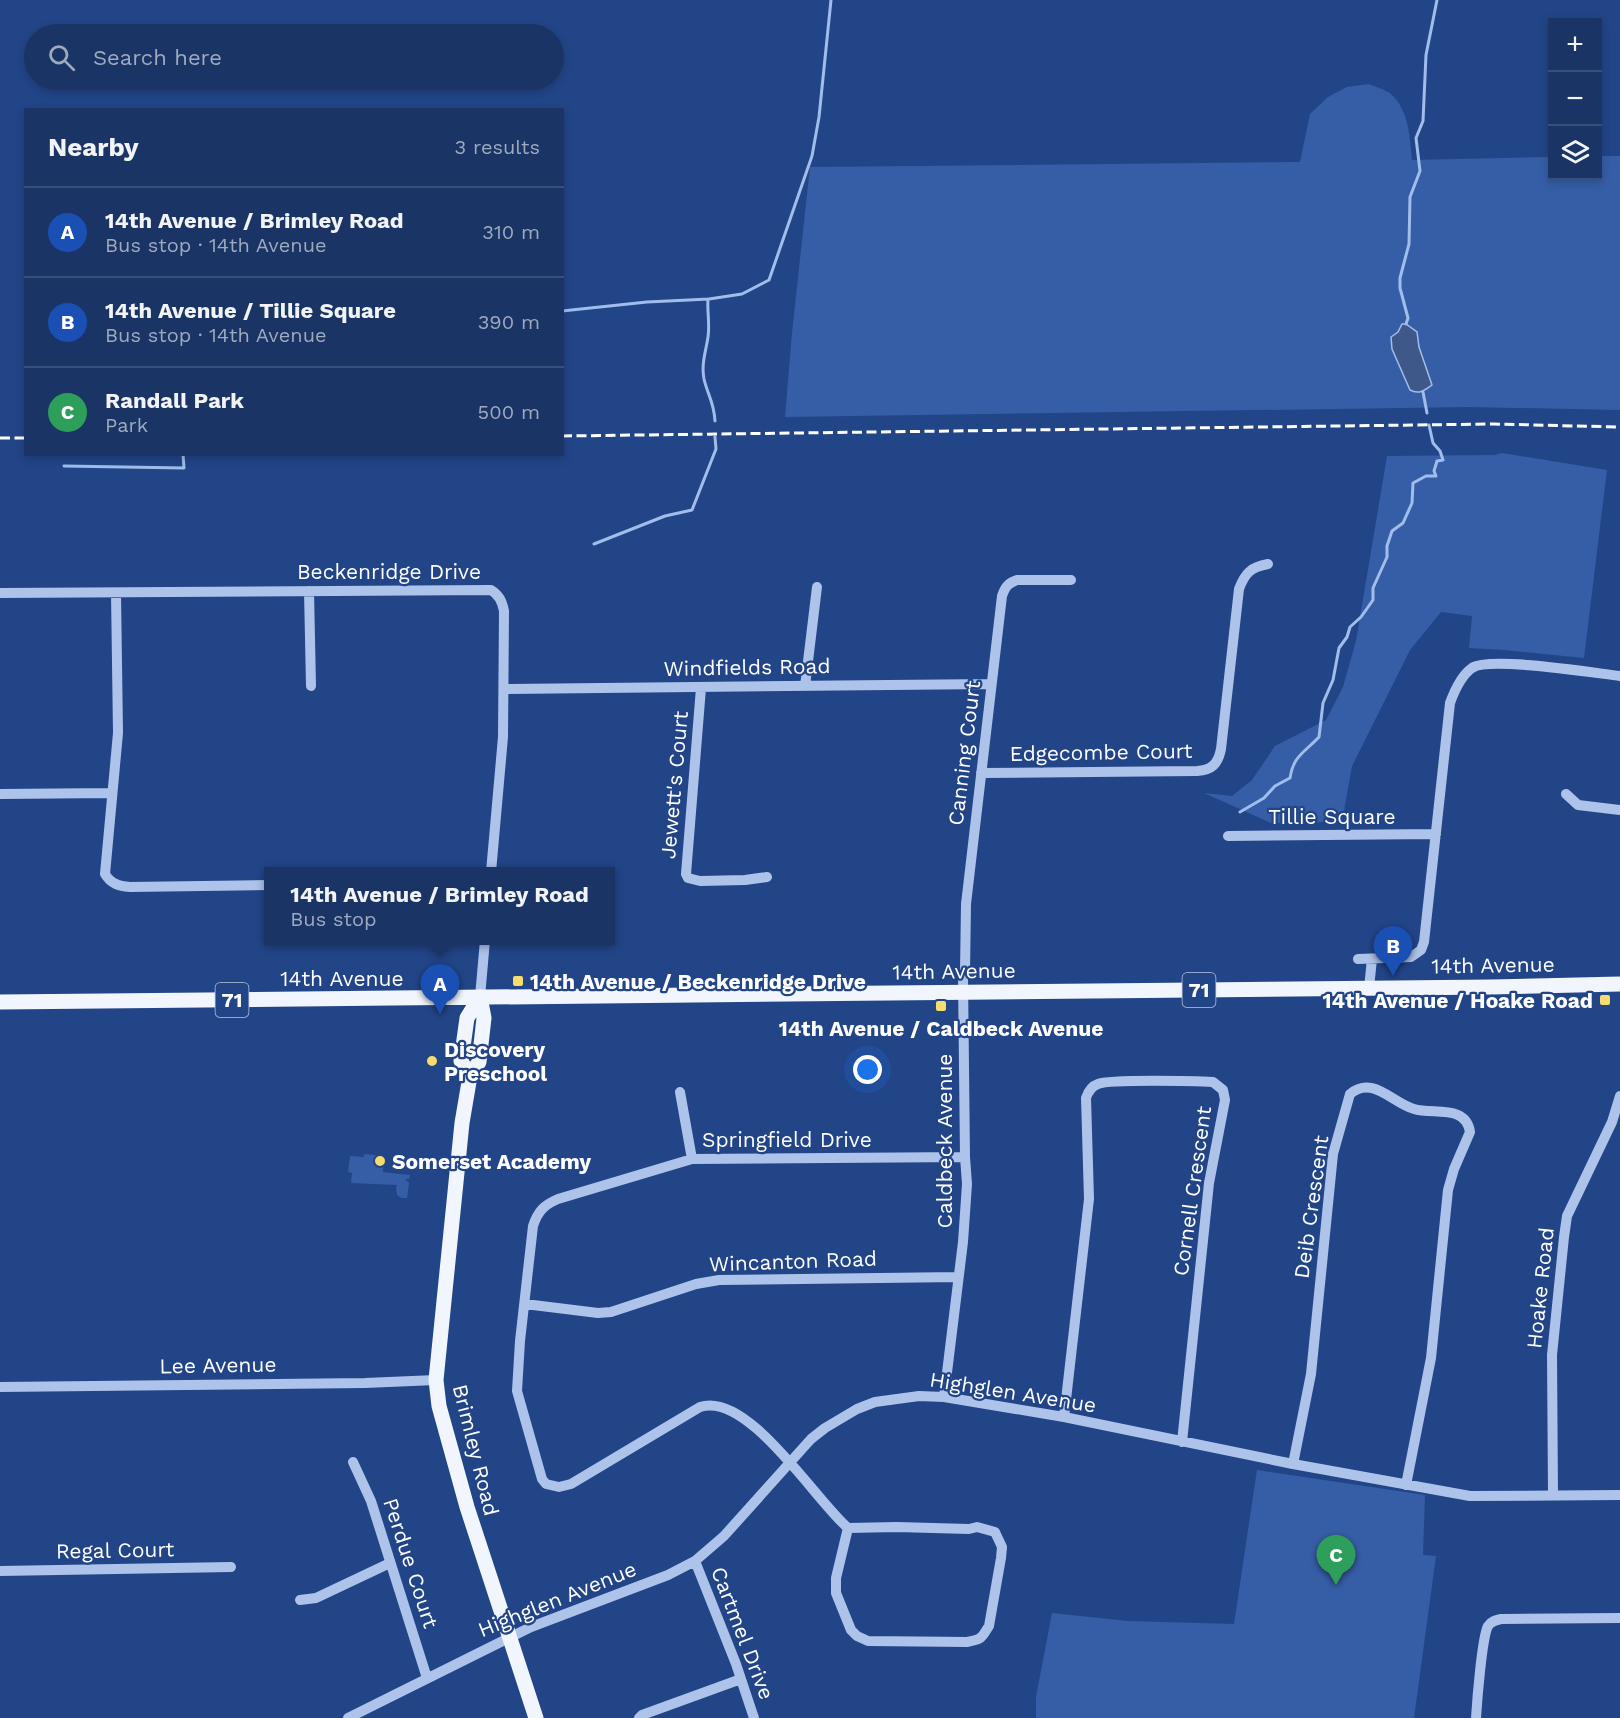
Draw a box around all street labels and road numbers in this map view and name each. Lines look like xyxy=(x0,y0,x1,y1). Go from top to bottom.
street label: Beckenridge Drive xyxy=(297,559,481,584)
street label: Windfields Road xyxy=(663,653,831,681)
street label: Canning Court xyxy=(943,679,985,827)
street label: Jewett's Court xyxy=(655,710,693,860)
street label: Edgecombe Court xyxy=(1009,738,1193,766)
street label: Tillie Square xyxy=(1268,804,1396,829)
street label: 14th Avenue xyxy=(1431,951,1555,979)
street label: 14th Avenue xyxy=(892,957,1016,985)
street label: 14th Avenue xyxy=(280,966,404,991)
road number: 71 xyxy=(1182,973,1216,1007)
road number: 71 xyxy=(216,983,248,1017)
street label: Caldbeck Avenue xyxy=(932,1054,957,1228)
street label: Cornell Crescent xyxy=(1168,1104,1216,1278)
street label: Springfield Drive xyxy=(702,1127,872,1152)
street label: Deib Crescent xyxy=(1289,1134,1333,1280)
street label: Hoake Road xyxy=(1521,1226,1559,1350)
street label: Wincanton Road xyxy=(709,1246,877,1276)
street label: Lee Avenue xyxy=(159,1351,277,1379)
street label: Highglen Avenue xyxy=(928,1366,1098,1418)
street label: Brimley Road xyxy=(448,1382,504,1518)
street label: Perdue Court xyxy=(378,1495,444,1631)
street label: Regal Court xyxy=(56,1536,175,1564)
street label: Highglen Avenue xyxy=(474,1556,640,1642)
street label: Cartmel Drive xyxy=(706,1563,780,1703)

